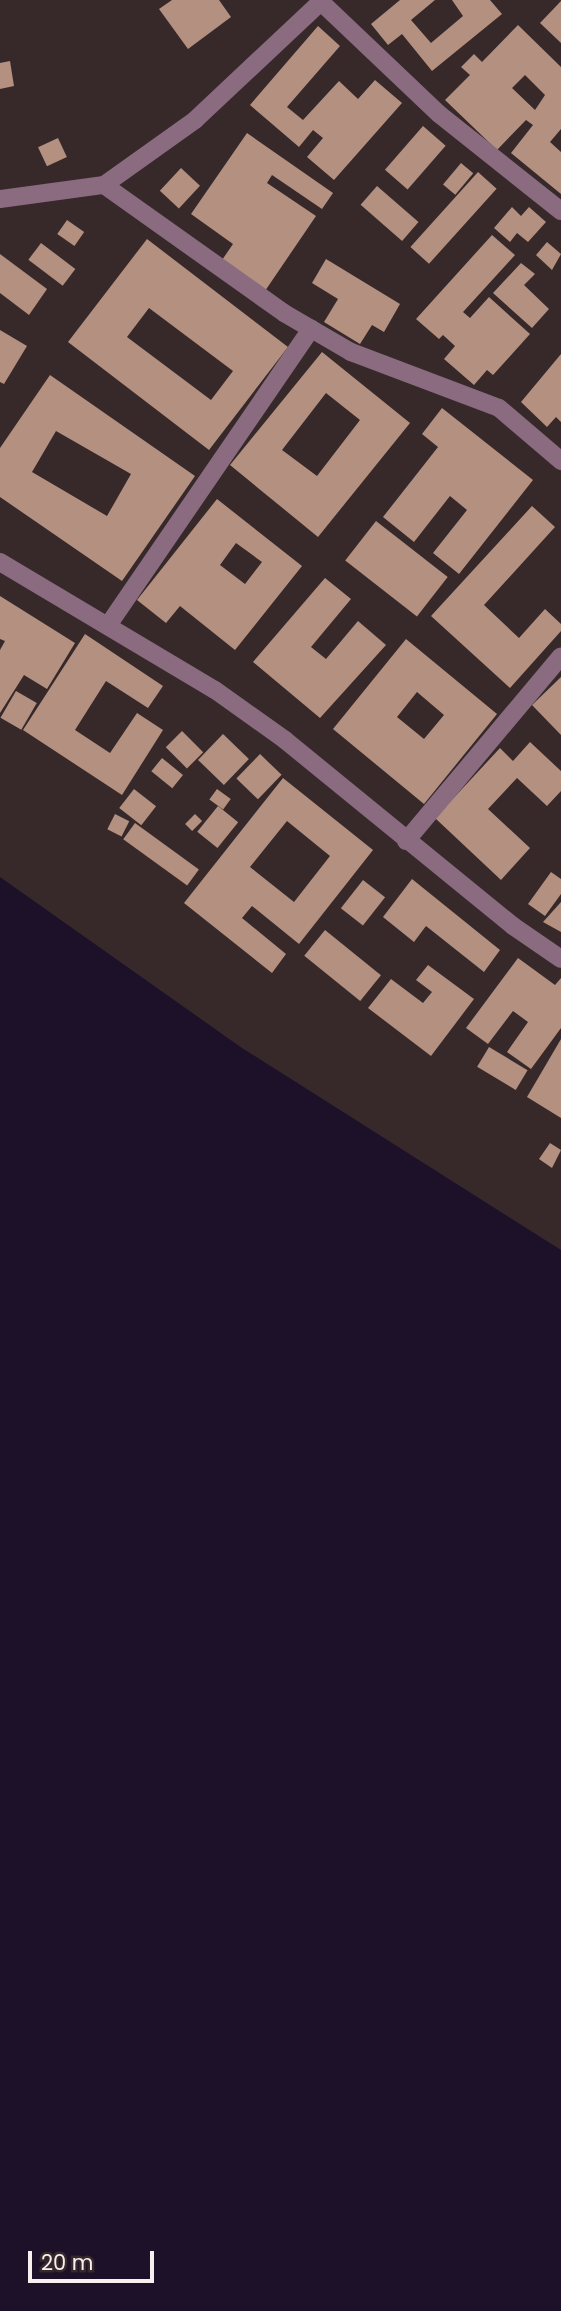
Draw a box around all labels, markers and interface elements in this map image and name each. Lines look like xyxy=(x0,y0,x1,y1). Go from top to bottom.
scale bar xyxy=(32,2238,158,2282)
text: 20 m xyxy=(41,2248,94,2277)

